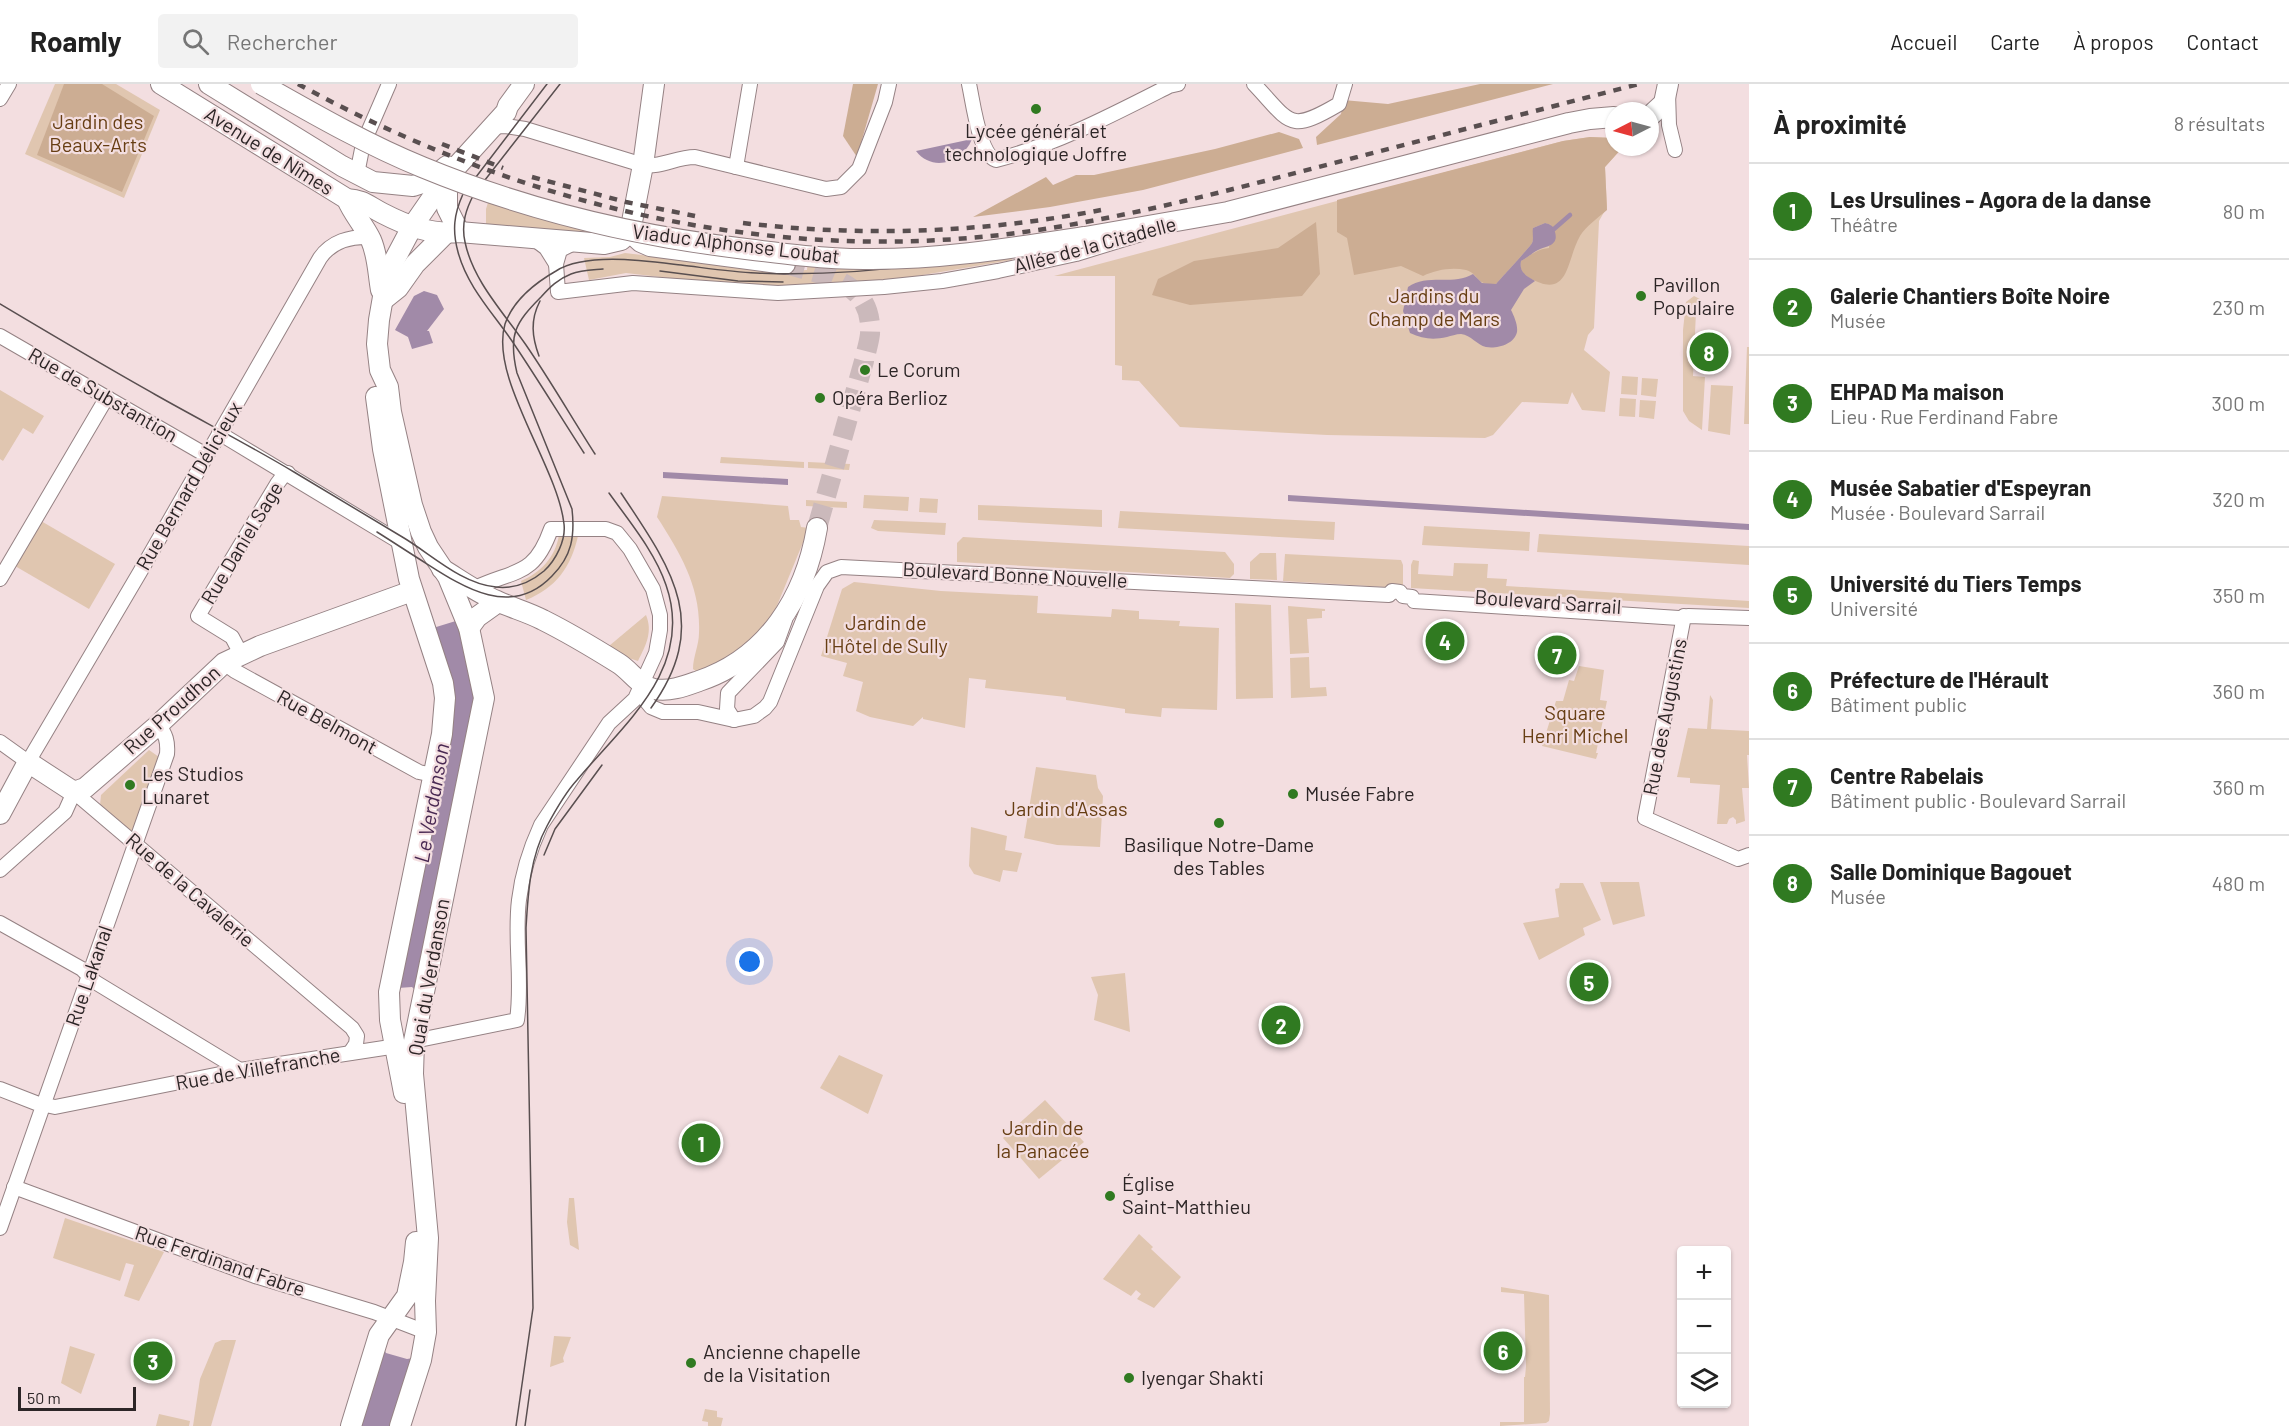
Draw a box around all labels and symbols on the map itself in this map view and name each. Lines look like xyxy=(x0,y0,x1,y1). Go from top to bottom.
street label: Avenue de Nîmes xyxy=(201,101,338,199)
marker: Lycée général et technologique Joffre xyxy=(1029,102,1043,116)
north arrow xyxy=(1605,102,1659,156)
park label: Jardin des Beaux-Arts xyxy=(49,109,147,156)
place label: Lycée général et technologique Joffre xyxy=(945,118,1127,165)
street label: Allée de la Citadelle xyxy=(1011,211,1179,277)
street label: Viaduc Alphonse Loubat xyxy=(631,218,841,268)
place label: Pavillon Populaire xyxy=(1653,272,1735,319)
park label: Jardins du Champ de Mars xyxy=(1368,283,1500,330)
marker: Pavillon Populaire xyxy=(1634,289,1648,303)
pin: 8 xyxy=(1690,330,1728,374)
street label: Rue de Substantion xyxy=(25,342,182,447)
place label: Le Corum xyxy=(877,357,961,381)
marker: Le Corum xyxy=(858,363,872,377)
place label: Opéra Berlioz xyxy=(832,385,948,409)
marker: Opéra Berlioz xyxy=(813,391,827,405)
street label: Rue Bernard Délicieux xyxy=(130,397,246,574)
street label: Rue Daniel Sage xyxy=(195,477,287,608)
street label: Boulevard Bonne Nouvelle xyxy=(902,556,1128,592)
street label: Boulevard Sarrail xyxy=(1474,584,1622,618)
park label: Jardin de l'Hôtel de Sully xyxy=(824,610,948,657)
pin: 4 xyxy=(1426,618,1464,664)
pin: 7 xyxy=(1538,632,1576,678)
street label: Rue des Augustins xyxy=(1637,636,1691,797)
street label: Rue Proudhon xyxy=(118,660,225,759)
street label: Rue Belmont xyxy=(273,684,382,758)
park label: Square Henri Michel xyxy=(1522,700,1628,747)
water label: Le Verdanson xyxy=(408,741,453,864)
place label: Les Studios Lunaret xyxy=(142,761,244,808)
marker: Les Studios Lunaret xyxy=(123,778,137,792)
place label: Musée Fabre xyxy=(1305,781,1415,805)
marker: Musée Fabre xyxy=(1286,787,1300,801)
park label: Jardin d'Assas xyxy=(1004,796,1128,820)
marker: Basilique Notre-Dame des Tables xyxy=(1212,816,1226,830)
street label: Rue de la Cavalerie xyxy=(122,827,260,951)
place label: Basilique Notre-Dame des Tables xyxy=(1124,832,1314,879)
street label: Quai du Verdanson xyxy=(402,896,454,1057)
street label: Rue Lakanal xyxy=(60,922,116,1029)
your location xyxy=(735,947,764,976)
pin: 5 xyxy=(1570,960,1608,1004)
pin: 2 xyxy=(1262,1002,1300,1048)
street label: Rue de Villefranche xyxy=(174,1042,342,1094)
park label: Jardin de la Panacée xyxy=(996,1115,1090,1162)
pin: 1 xyxy=(682,1120,720,1166)
place label: Église Saint-Matthieu xyxy=(1122,1171,1251,1218)
marker: Église Saint-Matthieu xyxy=(1103,1189,1117,1203)
street label: Rue Ferdinand Fabre xyxy=(132,1220,309,1300)
pin: 6 xyxy=(1484,1328,1522,1374)
pin: 3 xyxy=(134,1338,172,1384)
place label: Ancienne chapelle de la Visitation xyxy=(703,1339,861,1386)
marker: Ancienne chapelle de la Visitation xyxy=(684,1356,698,1370)
place label: Iyengar Shakti xyxy=(1141,1365,1264,1389)
marker: Iyengar Shakti xyxy=(1122,1371,1136,1385)
scale bar xyxy=(18,1384,136,1412)

